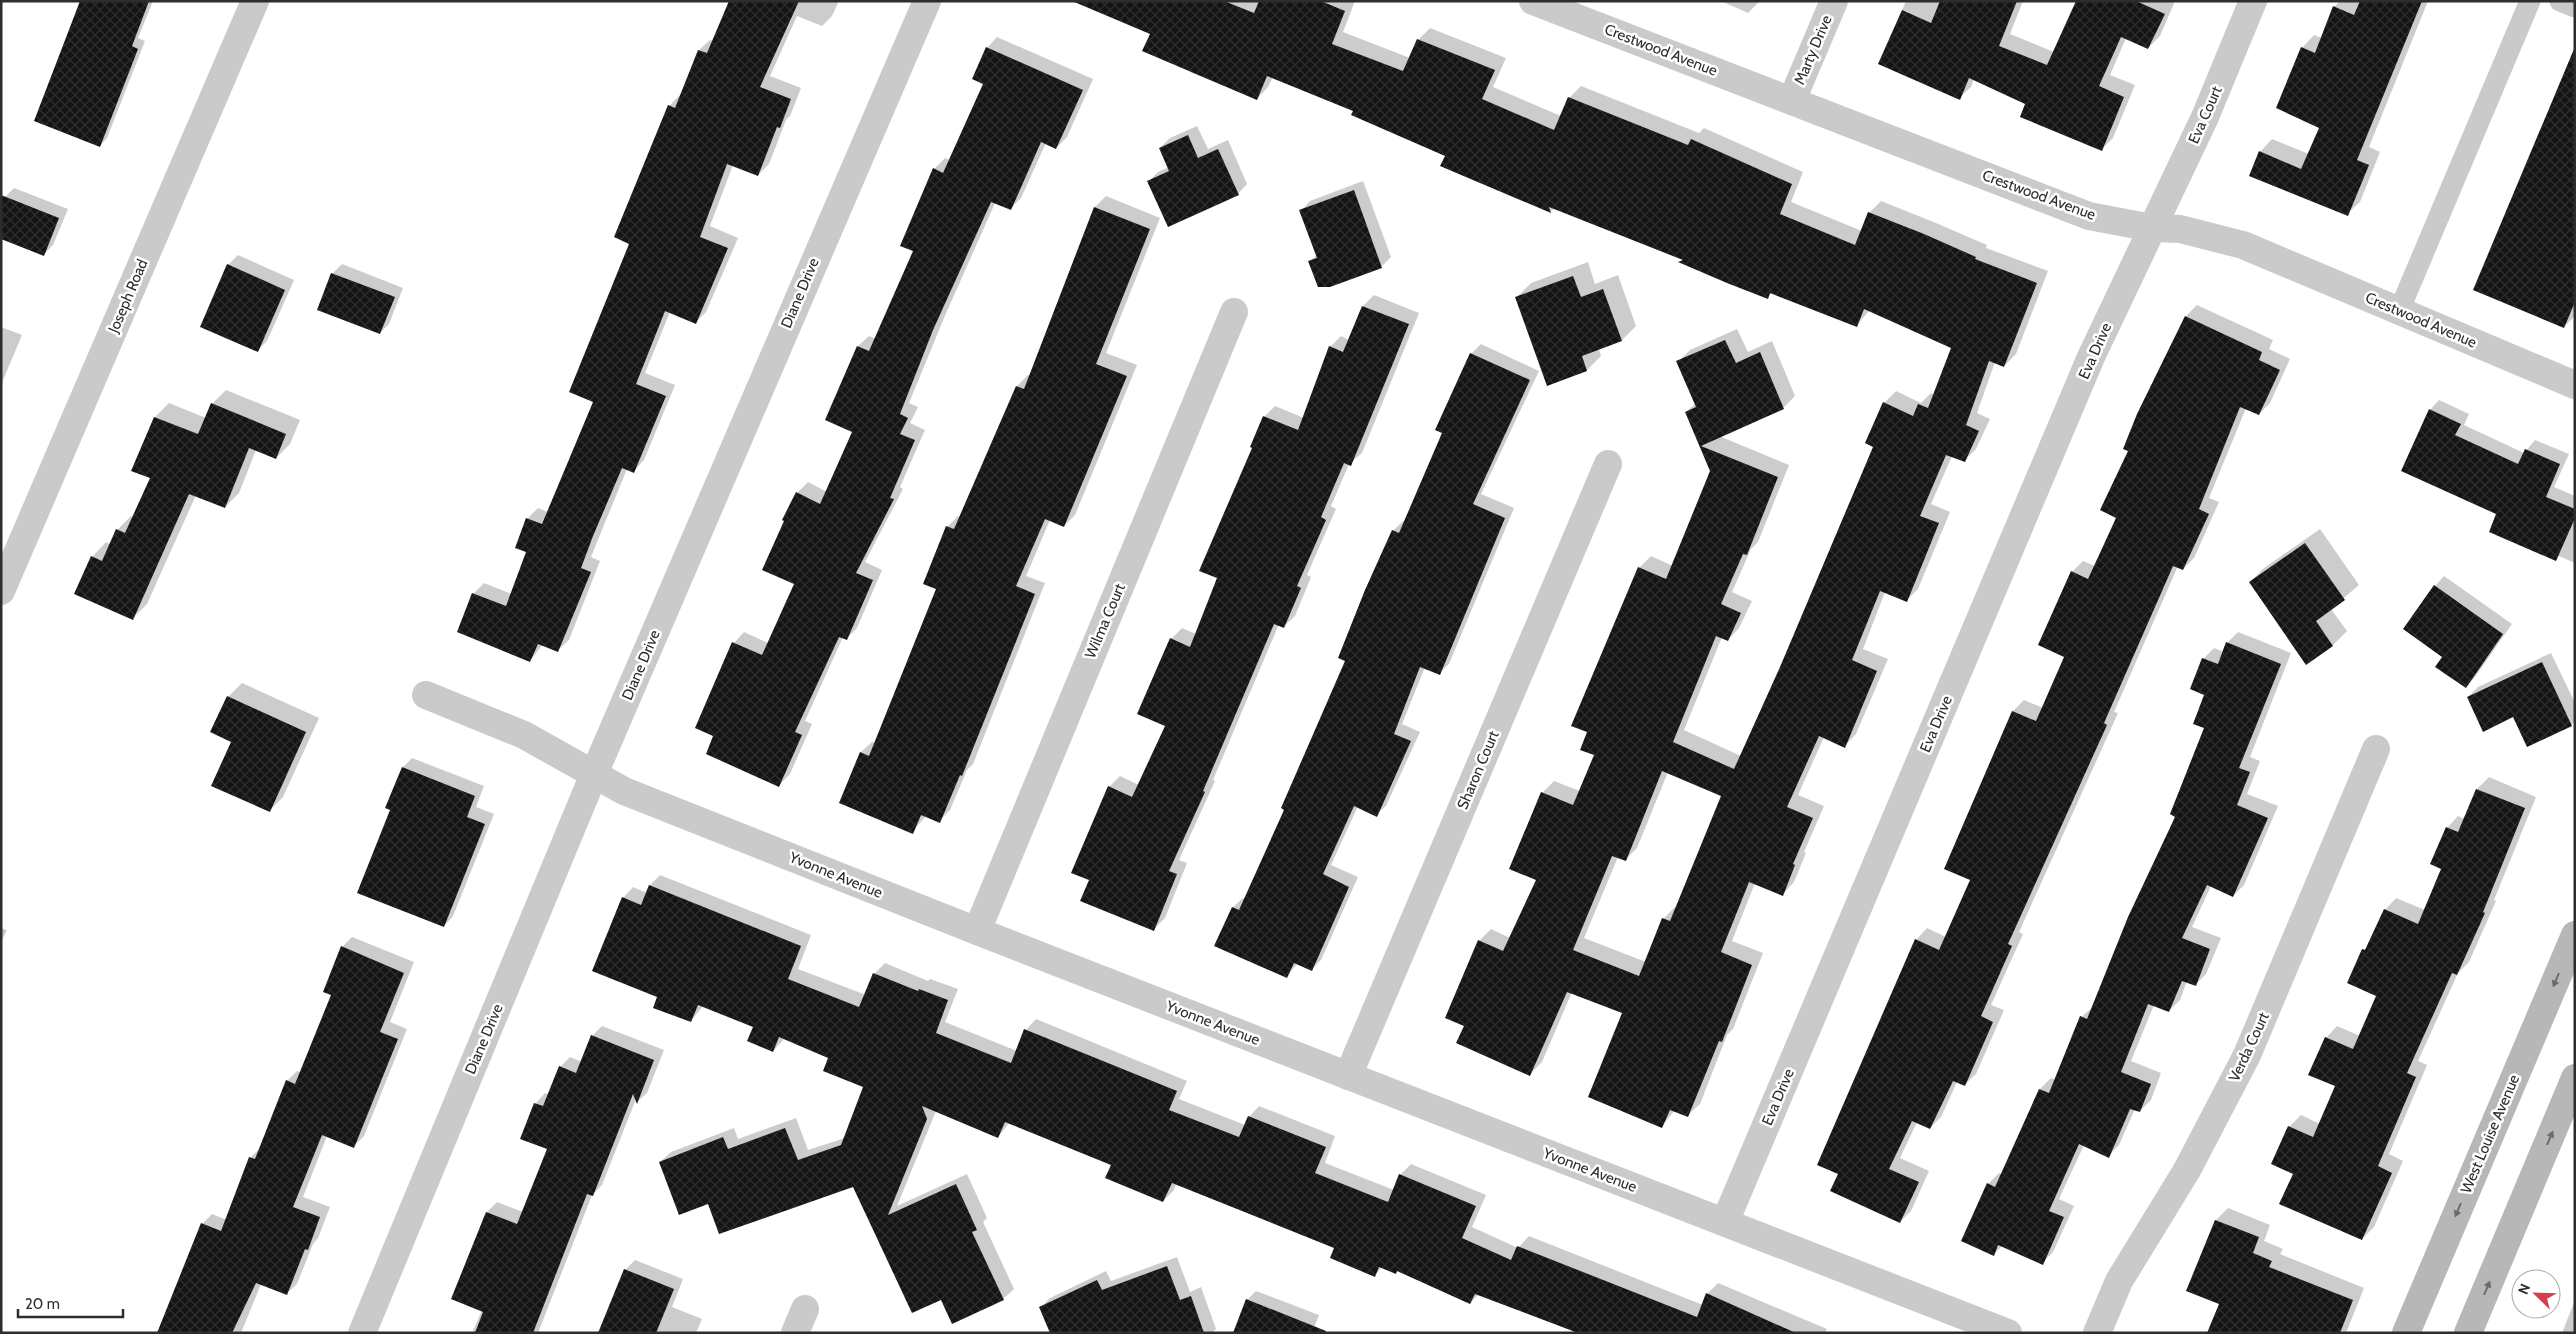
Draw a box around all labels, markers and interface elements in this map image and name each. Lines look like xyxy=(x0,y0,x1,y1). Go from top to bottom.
street label: Marty Drive xyxy=(1790,12,1836,87)
street label: Crestwood Avenue xyxy=(1602,20,1720,80)
street label: Eva Court xyxy=(2184,84,2226,146)
street label: Crestwood Avenue xyxy=(1980,166,2098,224)
street label: Diane Drive xyxy=(777,255,823,331)
street label: Joseph Road xyxy=(104,257,152,336)
street label: Crestwood Avenue xyxy=(2363,288,2480,352)
street label: Eva Drive xyxy=(2075,320,2115,382)
street label: Wilma Court xyxy=(1081,581,1129,661)
street label: Diane Drive xyxy=(618,627,664,703)
street label: Eva Drive xyxy=(1916,693,1956,755)
street label: Sharon Court xyxy=(1453,728,1503,812)
street label: Yvonne Avenue xyxy=(786,848,885,902)
one-way arrow xyxy=(2551,973,2559,987)
street label: Yvonne Avenue xyxy=(1163,997,1263,1049)
street label: Diane Drive xyxy=(461,1001,507,1077)
street label: Verda Court xyxy=(2225,1010,2273,1084)
street label: Eva Drive xyxy=(1758,1066,1798,1128)
street label: West Louise Avenue xyxy=(2457,1072,2523,1196)
one-way arrow xyxy=(2546,1131,2554,1145)
street label: Yvonne Avenue xyxy=(1540,1144,1640,1196)
one-way arrow xyxy=(2454,1203,2462,1218)
north arrow xyxy=(2511,1269,2561,1319)
one-way arrow xyxy=(2483,1281,2491,1295)
text: N xyxy=(2514,1281,2534,1297)
scale bar xyxy=(18,1286,122,1318)
text: 20 m xyxy=(25,1295,60,1313)

